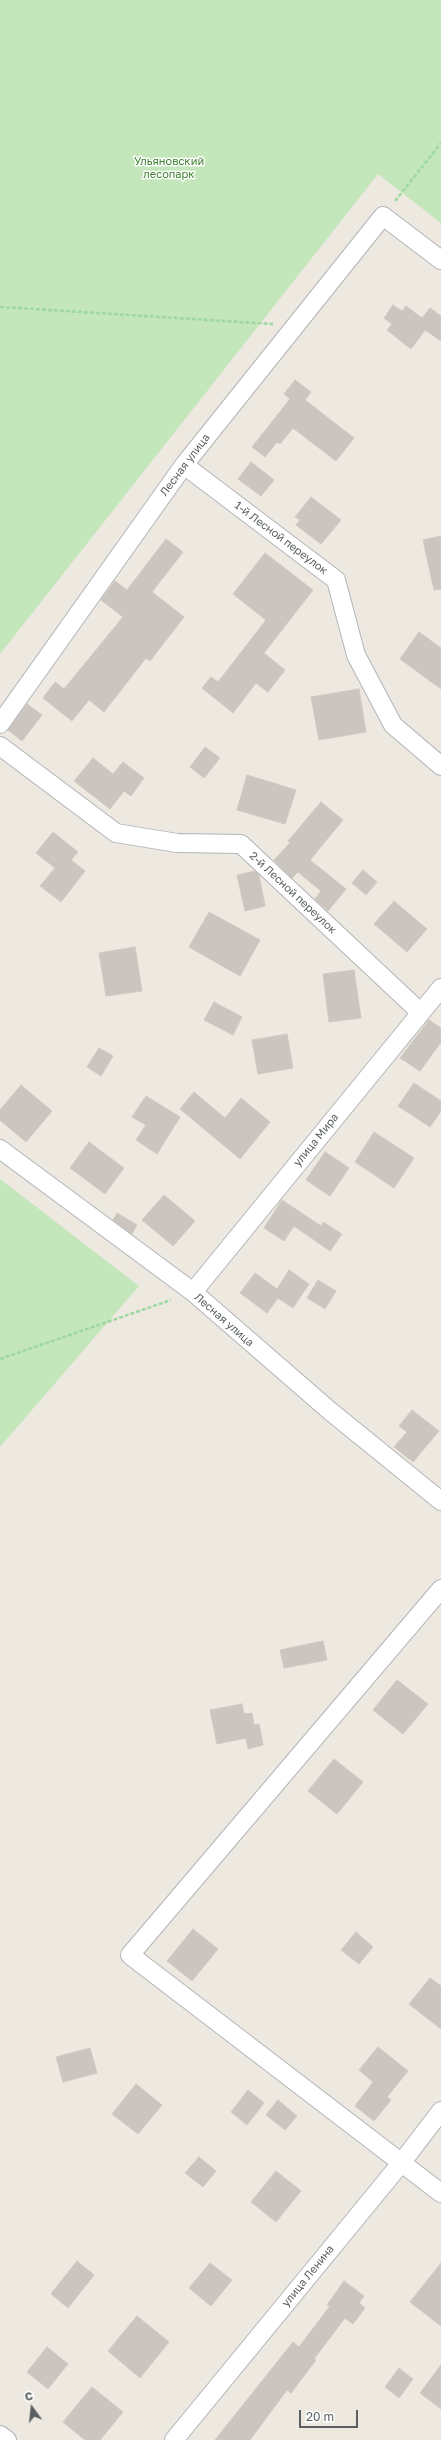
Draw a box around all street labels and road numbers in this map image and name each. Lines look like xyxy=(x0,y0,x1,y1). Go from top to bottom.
street label: Лесная улица xyxy=(157,431,213,499)
street label: 1-й Лесной переулок xyxy=(232,499,330,577)
street label: 2-й Лесной переулок xyxy=(247,849,339,937)
street label: улица Мира xyxy=(291,1111,341,1169)
street label: Лесная улица xyxy=(192,1291,256,1349)
street label: улица Ленина xyxy=(279,2242,337,2310)

